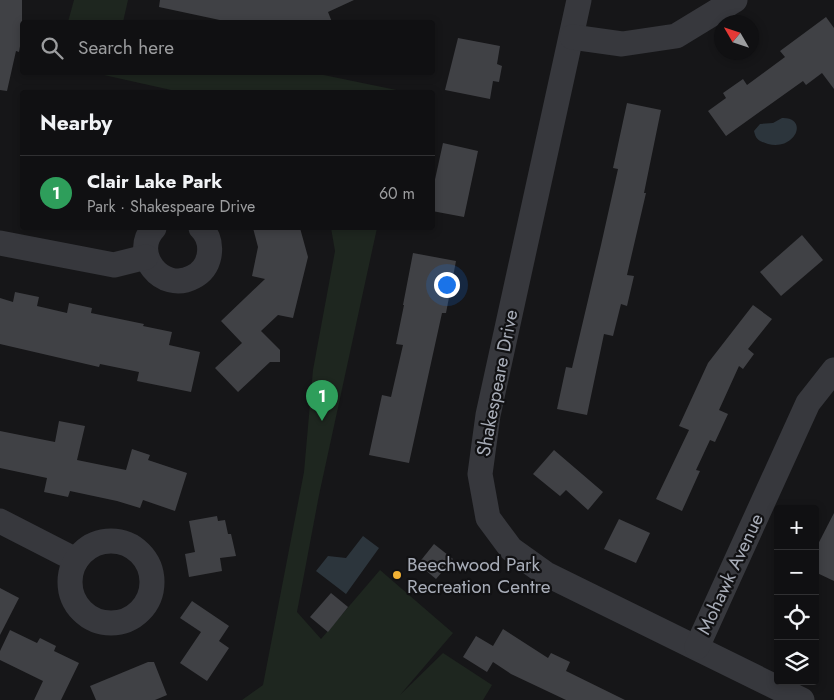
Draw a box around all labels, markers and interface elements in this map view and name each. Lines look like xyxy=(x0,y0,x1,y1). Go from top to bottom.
north arrow xyxy=(714,15,759,60)
search box xyxy=(20,20,435,75)
icon: search xyxy=(38,34,66,62)
text: Search here xyxy=(78,34,174,61)
text: Nearby xyxy=(40,108,112,138)
text: Clair Lake Park xyxy=(87,168,222,195)
text: 1 xyxy=(52,182,60,205)
text: 60 m xyxy=(379,182,415,205)
text: Park · Shakespeare Drive xyxy=(87,195,255,218)
your location xyxy=(434,272,460,298)
street label: Shakespeare Drive xyxy=(470,307,524,459)
pin: 1 xyxy=(306,380,338,421)
map controls xyxy=(774,505,819,685)
button: + xyxy=(774,505,819,550)
street label: Mohawk Avenue xyxy=(690,509,770,639)
button: − xyxy=(774,550,819,595)
place label: Beechwood Park Recreation Centre xyxy=(407,551,551,600)
marker: Beechwood Park Recreation Centre xyxy=(391,569,403,581)
button: locate xyxy=(774,595,819,640)
button: layers xyxy=(774,640,819,685)

